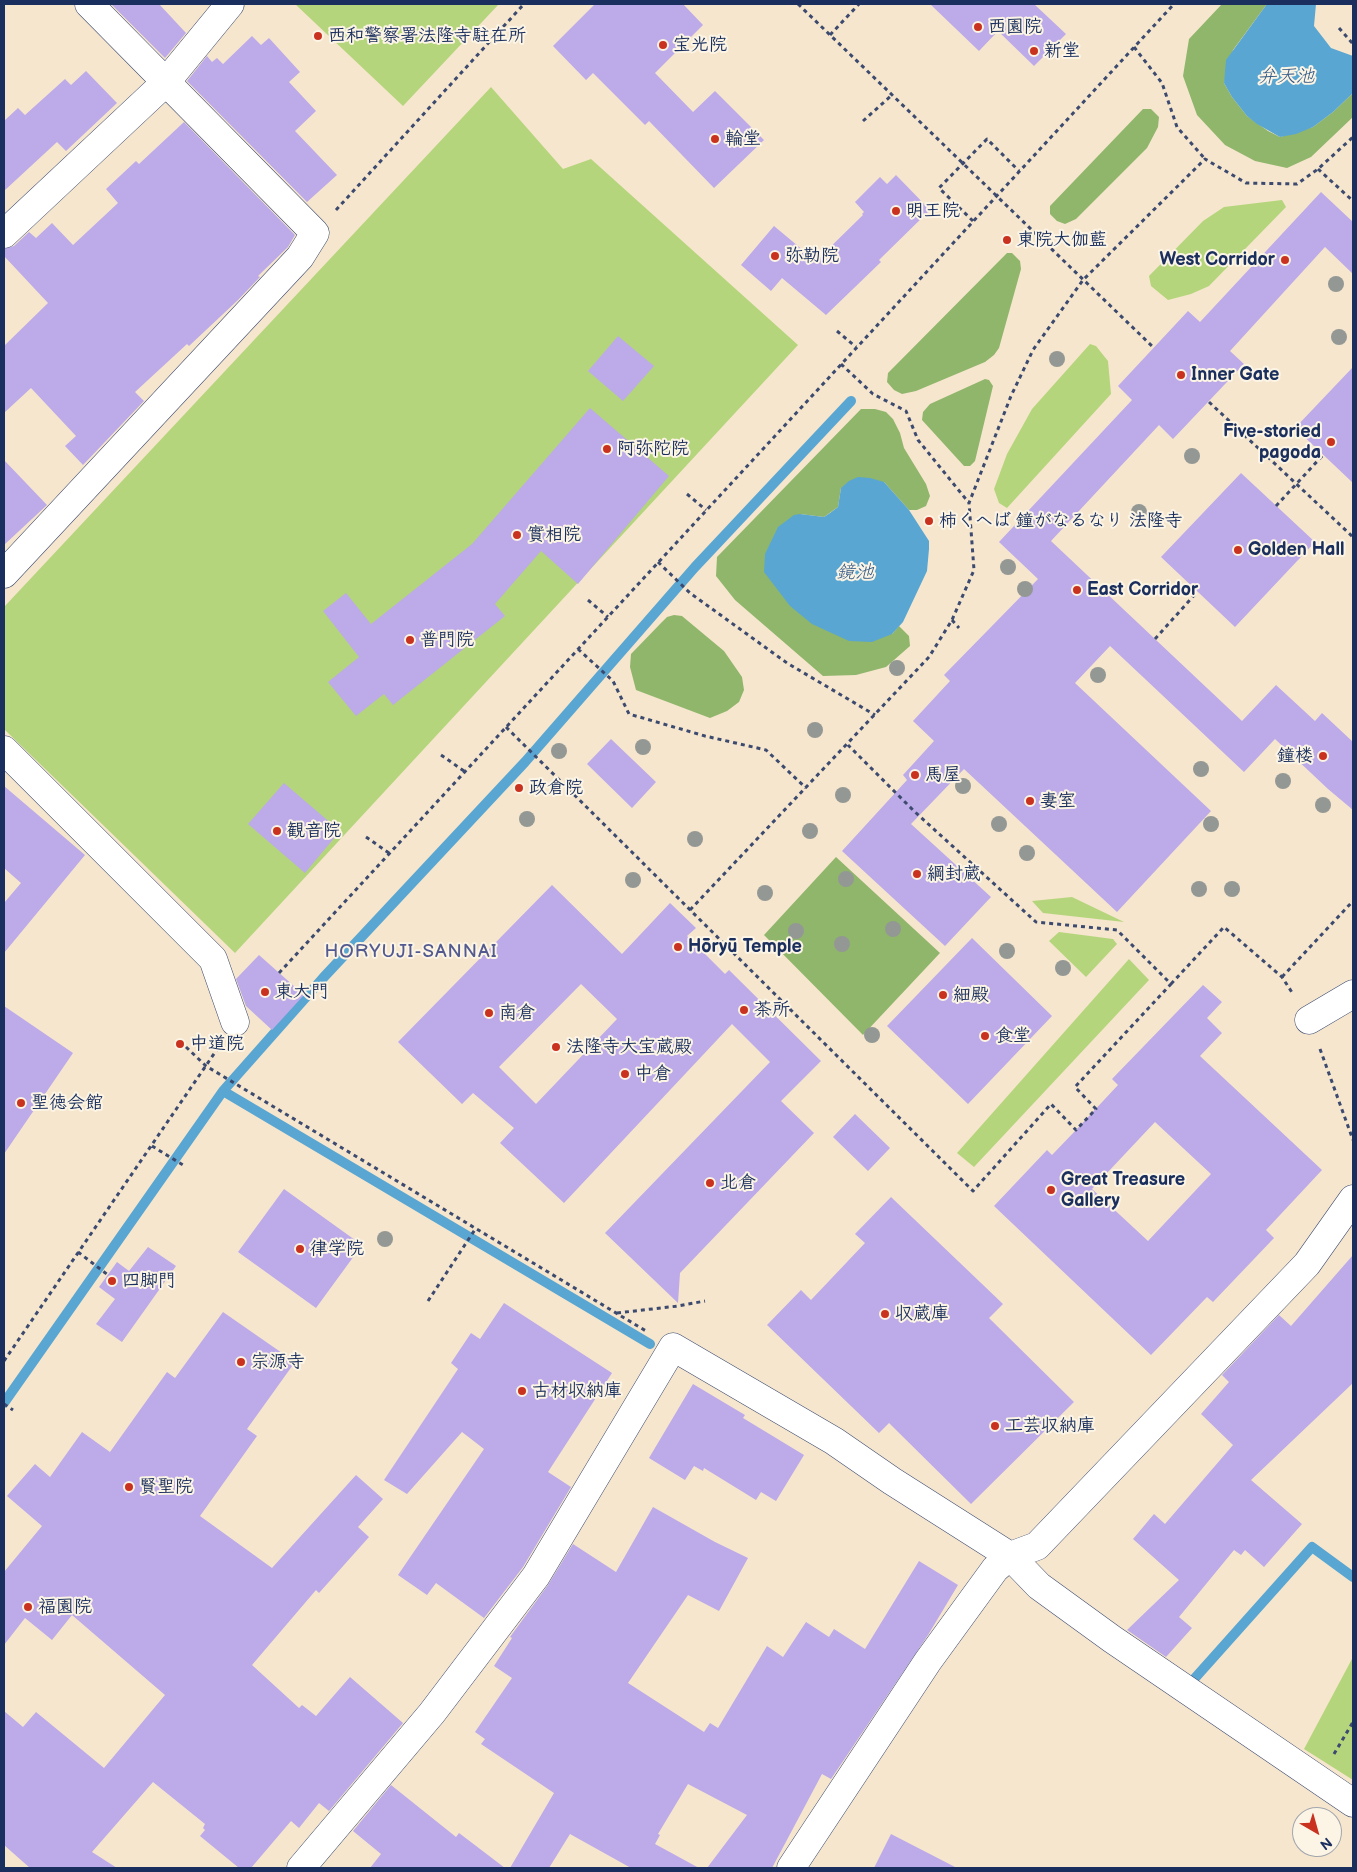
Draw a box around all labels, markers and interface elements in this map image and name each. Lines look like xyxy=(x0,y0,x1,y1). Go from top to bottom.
place label: 西園院 xyxy=(988,16,1042,38)
marker: 西園院 xyxy=(972,21,984,33)
place label: 西和警察署法隆寺駐在所 xyxy=(328,25,526,47)
marker: 西和警察署法隆寺駐在所 xyxy=(312,30,324,42)
place label: 宝光院 xyxy=(673,34,727,56)
marker: 宝光院 xyxy=(657,39,669,51)
place label: 新堂 xyxy=(1044,40,1080,62)
marker: 新堂 xyxy=(1028,45,1040,57)
water label: 弁天池 xyxy=(1258,66,1314,88)
place label: 輪堂 xyxy=(725,128,761,150)
marker: 輪堂 xyxy=(709,133,721,145)
place label: 明王院 xyxy=(906,200,960,222)
marker: 明王院 xyxy=(890,205,902,217)
place label: 東院大伽藍 xyxy=(1017,229,1107,251)
marker: 東院大伽藍 xyxy=(1001,234,1013,246)
place label: 弥勒院 xyxy=(785,245,839,267)
place label: West Corridor xyxy=(1159,249,1275,271)
marker: 弥勒院 xyxy=(769,250,781,262)
marker: West Corridor xyxy=(1279,254,1291,266)
place label: Inner Gate xyxy=(1191,364,1279,386)
marker: Inner Gate xyxy=(1175,369,1187,381)
place label: Five-storied pagoda xyxy=(1223,421,1321,464)
marker: Five-storied pagoda xyxy=(1325,436,1337,448)
place label: 阿弥陀院 xyxy=(617,438,689,460)
marker: 阿弥陀院 xyxy=(601,443,613,455)
place label: 柿くへば 鐘がなるなり 法隆寺 xyxy=(939,510,1183,532)
marker: 柿くへば 鐘がなるなり 法隆寺 xyxy=(923,515,935,527)
place label: 實相院 xyxy=(527,524,581,546)
marker: 實相院 xyxy=(511,529,523,541)
place label: Golden Hall xyxy=(1248,539,1344,561)
marker: Golden Hall xyxy=(1232,544,1244,556)
water label: 鏡池 xyxy=(836,562,874,584)
place label: East Corridor xyxy=(1087,579,1198,601)
marker: East Corridor xyxy=(1071,584,1083,596)
place label: 普門院 xyxy=(420,629,474,651)
marker: 普門院 xyxy=(404,634,416,646)
place label: 鐘楼 xyxy=(1277,745,1313,767)
marker: 鐘楼 xyxy=(1317,750,1329,762)
place label: 馬屋 xyxy=(925,764,961,786)
marker: 馬屋 xyxy=(909,769,921,781)
place label: 政倉院 xyxy=(529,777,583,799)
marker: 政倉院 xyxy=(513,782,525,794)
place label: 妻室 xyxy=(1040,790,1076,812)
marker: 妻室 xyxy=(1024,795,1036,807)
place label: 観音院 xyxy=(287,820,341,842)
marker: 観音院 xyxy=(271,825,283,837)
place label: 綱封蔵 xyxy=(927,863,981,885)
marker: 綱封蔵 xyxy=(911,868,923,880)
place label: Hōryū Temple xyxy=(688,936,802,958)
district label: HORYUJI-SANNAI xyxy=(323,941,499,963)
marker: Hōryū Temple xyxy=(672,941,684,953)
place label: 東大門 xyxy=(275,981,329,1003)
place label: 細殿 xyxy=(953,984,989,1006)
marker: 東大門 xyxy=(259,986,271,998)
marker: 細殿 xyxy=(937,989,949,1001)
place label: 茶所 xyxy=(754,999,790,1021)
place label: 南倉 xyxy=(499,1002,535,1024)
marker: 茶所 xyxy=(738,1004,750,1016)
marker: 南倉 xyxy=(483,1007,495,1019)
place label: 食堂 xyxy=(995,1025,1031,1047)
marker: 食堂 xyxy=(979,1030,991,1042)
place label: 中道院 xyxy=(190,1033,244,1055)
place label: 法隆寺大宝蔵殿 xyxy=(566,1036,692,1058)
marker: 中道院 xyxy=(174,1038,186,1050)
marker: 法隆寺大宝蔵殿 xyxy=(550,1041,562,1053)
place label: 中倉 xyxy=(635,1063,671,1085)
marker: 中倉 xyxy=(619,1068,631,1080)
place label: 聖徳会館 xyxy=(31,1092,103,1114)
marker: 聖徳会館 xyxy=(15,1097,27,1109)
place label: Great Treasure Gallery xyxy=(1061,1169,1185,1212)
place label: 北倉 xyxy=(720,1172,756,1194)
marker: 北倉 xyxy=(704,1177,716,1189)
marker: Great Treasure Gallery xyxy=(1045,1184,1057,1196)
place label: 律学院 xyxy=(310,1238,364,1260)
marker: 律学院 xyxy=(294,1243,306,1255)
place label: 四脚門 xyxy=(122,1270,176,1292)
marker: 四脚門 xyxy=(106,1275,118,1287)
place label: 収蔵庫 xyxy=(895,1303,949,1325)
marker: 収蔵庫 xyxy=(879,1308,891,1320)
place label: 宗源寺 xyxy=(251,1351,305,1373)
marker: 宗源寺 xyxy=(235,1356,247,1368)
place label: 古材収納庫 xyxy=(532,1380,622,1402)
marker: 古材収納庫 xyxy=(516,1385,528,1397)
place label: 工芸収納庫 xyxy=(1005,1415,1095,1437)
marker: 工芸収納庫 xyxy=(989,1420,1001,1432)
place label: 賢聖院 xyxy=(139,1476,193,1498)
marker: 賢聖院 xyxy=(123,1481,135,1493)
place label: 福園院 xyxy=(38,1596,92,1618)
marker: 福園院 xyxy=(22,1601,34,1613)
north arrow xyxy=(1292,1807,1342,1857)
text: N xyxy=(1317,1833,1335,1853)

